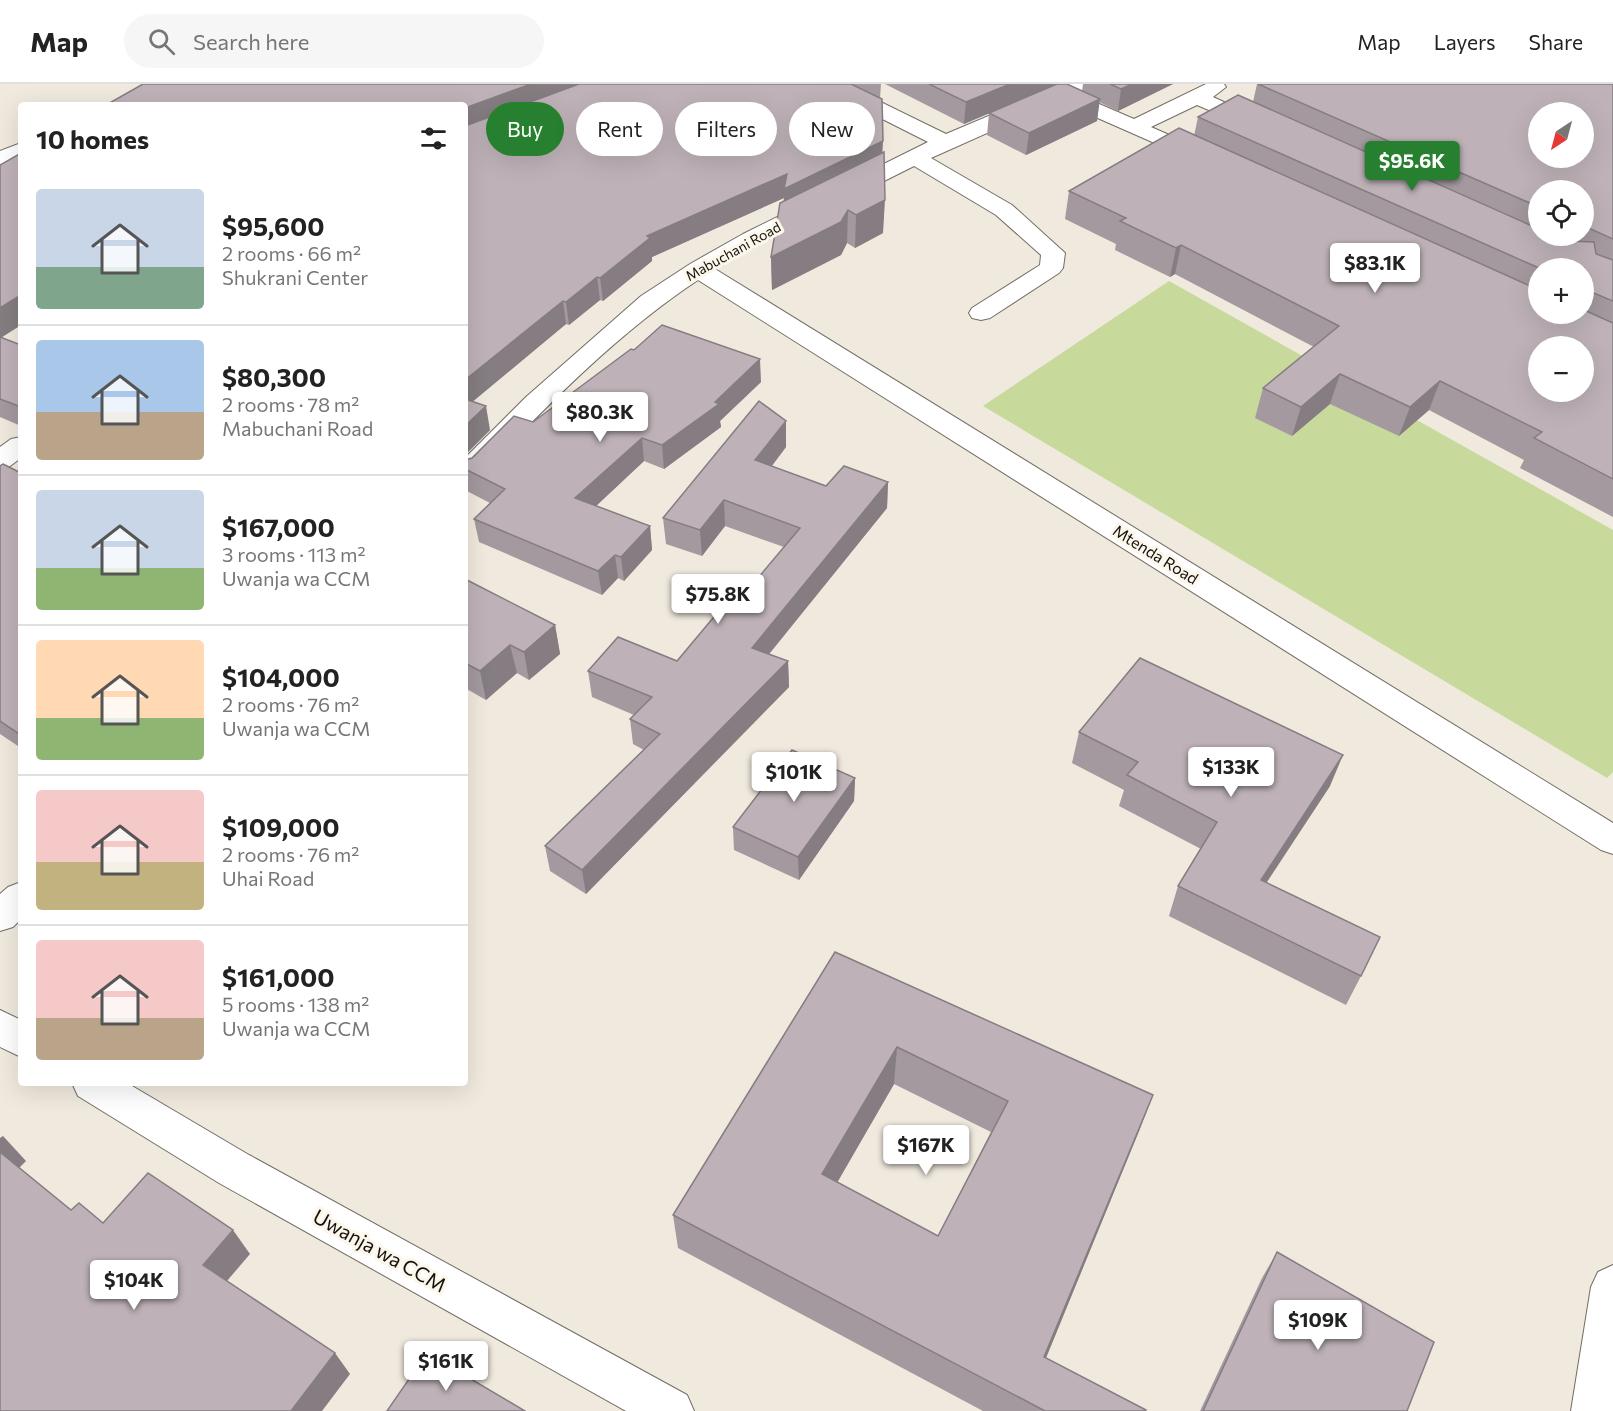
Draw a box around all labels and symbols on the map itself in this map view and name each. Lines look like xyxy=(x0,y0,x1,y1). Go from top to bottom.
north arrow xyxy=(1528,102,1594,168)
pin: $95.6K xyxy=(1363,141,1461,192)
street label: Mabuchani Road xyxy=(683,218,783,284)
pin: $83.1K xyxy=(1326,243,1424,294)
pin: $80.3K xyxy=(551,392,649,443)
street label: Mtenda Road xyxy=(1110,520,1202,588)
pin: $75.8K xyxy=(669,574,767,625)
pin: $133K xyxy=(1189,747,1273,798)
pin: $101K xyxy=(752,752,836,803)
pin: $167K xyxy=(884,1125,968,1176)
street label: Uwanja wa CCM xyxy=(309,1204,451,1296)
pin: $104K xyxy=(92,1260,176,1311)
pin: $109K xyxy=(1276,1300,1360,1351)
pin: $161K xyxy=(404,1341,488,1392)

